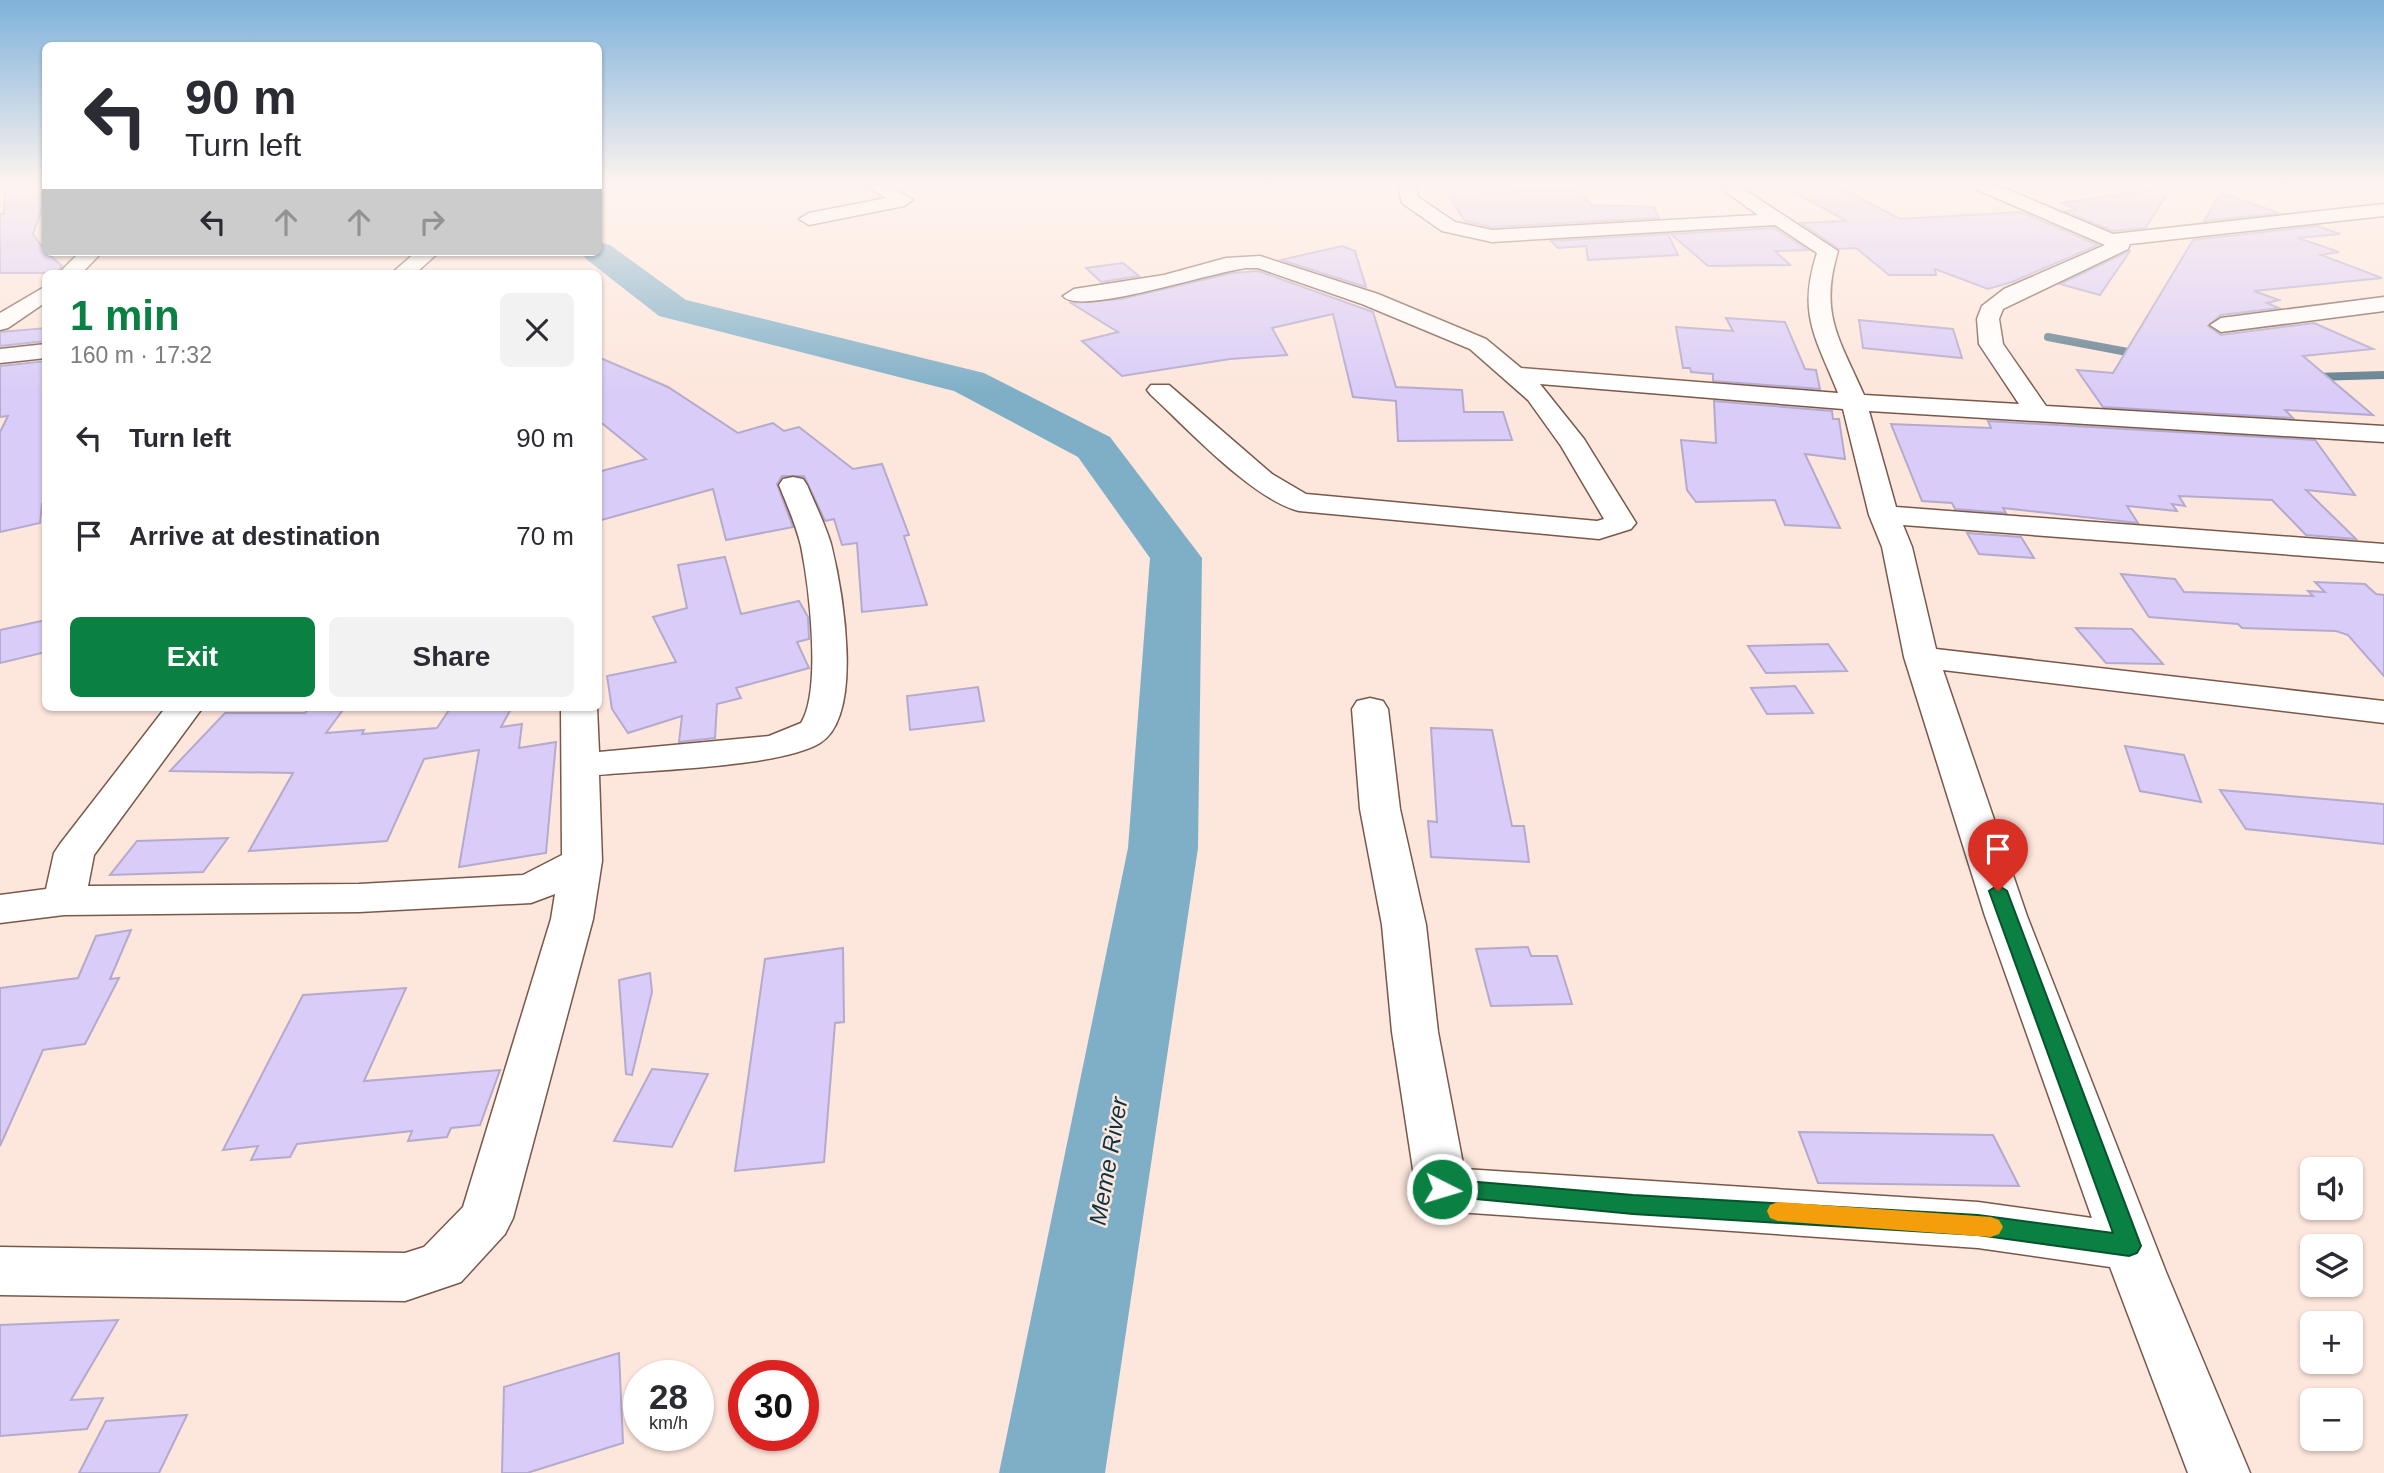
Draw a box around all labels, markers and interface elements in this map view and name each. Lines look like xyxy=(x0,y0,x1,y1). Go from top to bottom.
icon: left xyxy=(70,70,161,161)
text: 90 m xyxy=(185,70,297,124)
text: Turn left xyxy=(185,127,301,163)
icon: left xyxy=(194,203,232,241)
icon: ahead xyxy=(267,203,305,241)
icon: ahead xyxy=(340,203,378,241)
icon: right xyxy=(413,203,451,241)
text: 1 min xyxy=(70,292,180,339)
button: close xyxy=(500,293,574,367)
text: 160 m · 17:32 xyxy=(70,342,212,368)
icon: left xyxy=(70,419,108,457)
text: Turn left xyxy=(129,423,231,453)
text: 90 m xyxy=(516,423,574,453)
icon: arrive xyxy=(70,517,108,555)
text: Arrive at destination xyxy=(129,521,380,551)
text: 70 m xyxy=(516,521,574,551)
button: Exit xyxy=(70,617,315,697)
button: Share xyxy=(329,617,574,697)
pin xyxy=(1968,819,2028,891)
icon: arrive xyxy=(1979,830,2017,868)
water label: Meme River xyxy=(1083,1094,1133,1227)
position arrow xyxy=(1405,1152,1479,1226)
map controls xyxy=(2300,1157,2363,1451)
button: sound xyxy=(2300,1157,2363,1220)
button: layers xyxy=(2300,1234,2363,1297)
button: + xyxy=(2300,1311,2363,1374)
speed limit sign: 30 xyxy=(728,1360,819,1451)
text: 28 xyxy=(649,1377,688,1416)
button: − xyxy=(2300,1388,2363,1451)
text: km/h xyxy=(649,1413,688,1433)

